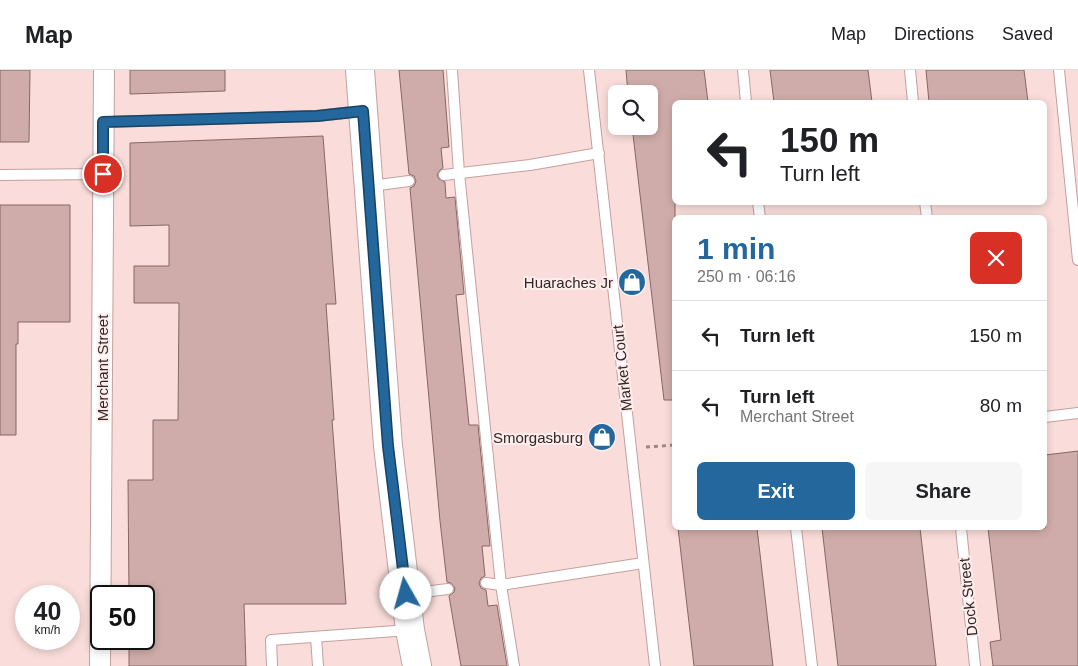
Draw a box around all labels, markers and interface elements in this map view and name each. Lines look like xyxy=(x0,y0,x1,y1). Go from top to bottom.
text: Map xyxy=(25,21,73,48)
text: Map xyxy=(831,24,866,44)
text: Directions xyxy=(894,24,974,44)
text: Saved xyxy=(1002,24,1053,44)
map controls xyxy=(608,85,658,135)
button: search xyxy=(608,85,658,135)
icon: left xyxy=(697,120,762,185)
text: 150 m xyxy=(780,120,879,159)
pin xyxy=(82,153,124,195)
icon: arrive xyxy=(89,160,117,188)
text: Turn left xyxy=(780,161,860,186)
text: 1 min xyxy=(697,232,775,265)
button: close xyxy=(970,232,1022,284)
shop icon: Huaraches Jr xyxy=(617,267,647,297)
text: 250 m · 06:16 xyxy=(697,268,796,285)
place label: Huaraches Jr xyxy=(524,274,613,291)
street label: Merchant Street xyxy=(94,314,111,421)
icon: left xyxy=(697,322,725,350)
street label: Market Court xyxy=(609,323,635,412)
text: Turn left xyxy=(740,325,815,346)
text: 150 m xyxy=(969,325,1022,346)
text: Turn left xyxy=(740,386,815,407)
icon: left xyxy=(697,392,725,420)
text: 80 m xyxy=(980,395,1022,416)
text: Merchant Street xyxy=(740,408,854,425)
shop icon: Smorgasburg xyxy=(587,422,617,452)
place label: Smorgasburg xyxy=(493,429,583,446)
button: Exit xyxy=(697,462,855,520)
button: Share xyxy=(865,462,1022,520)
street label: Dock Street xyxy=(955,556,981,637)
position arrow xyxy=(379,567,431,619)
speed limit sign: 50 xyxy=(90,585,155,650)
text: 40 xyxy=(34,597,61,625)
text: km/h xyxy=(34,623,61,637)

